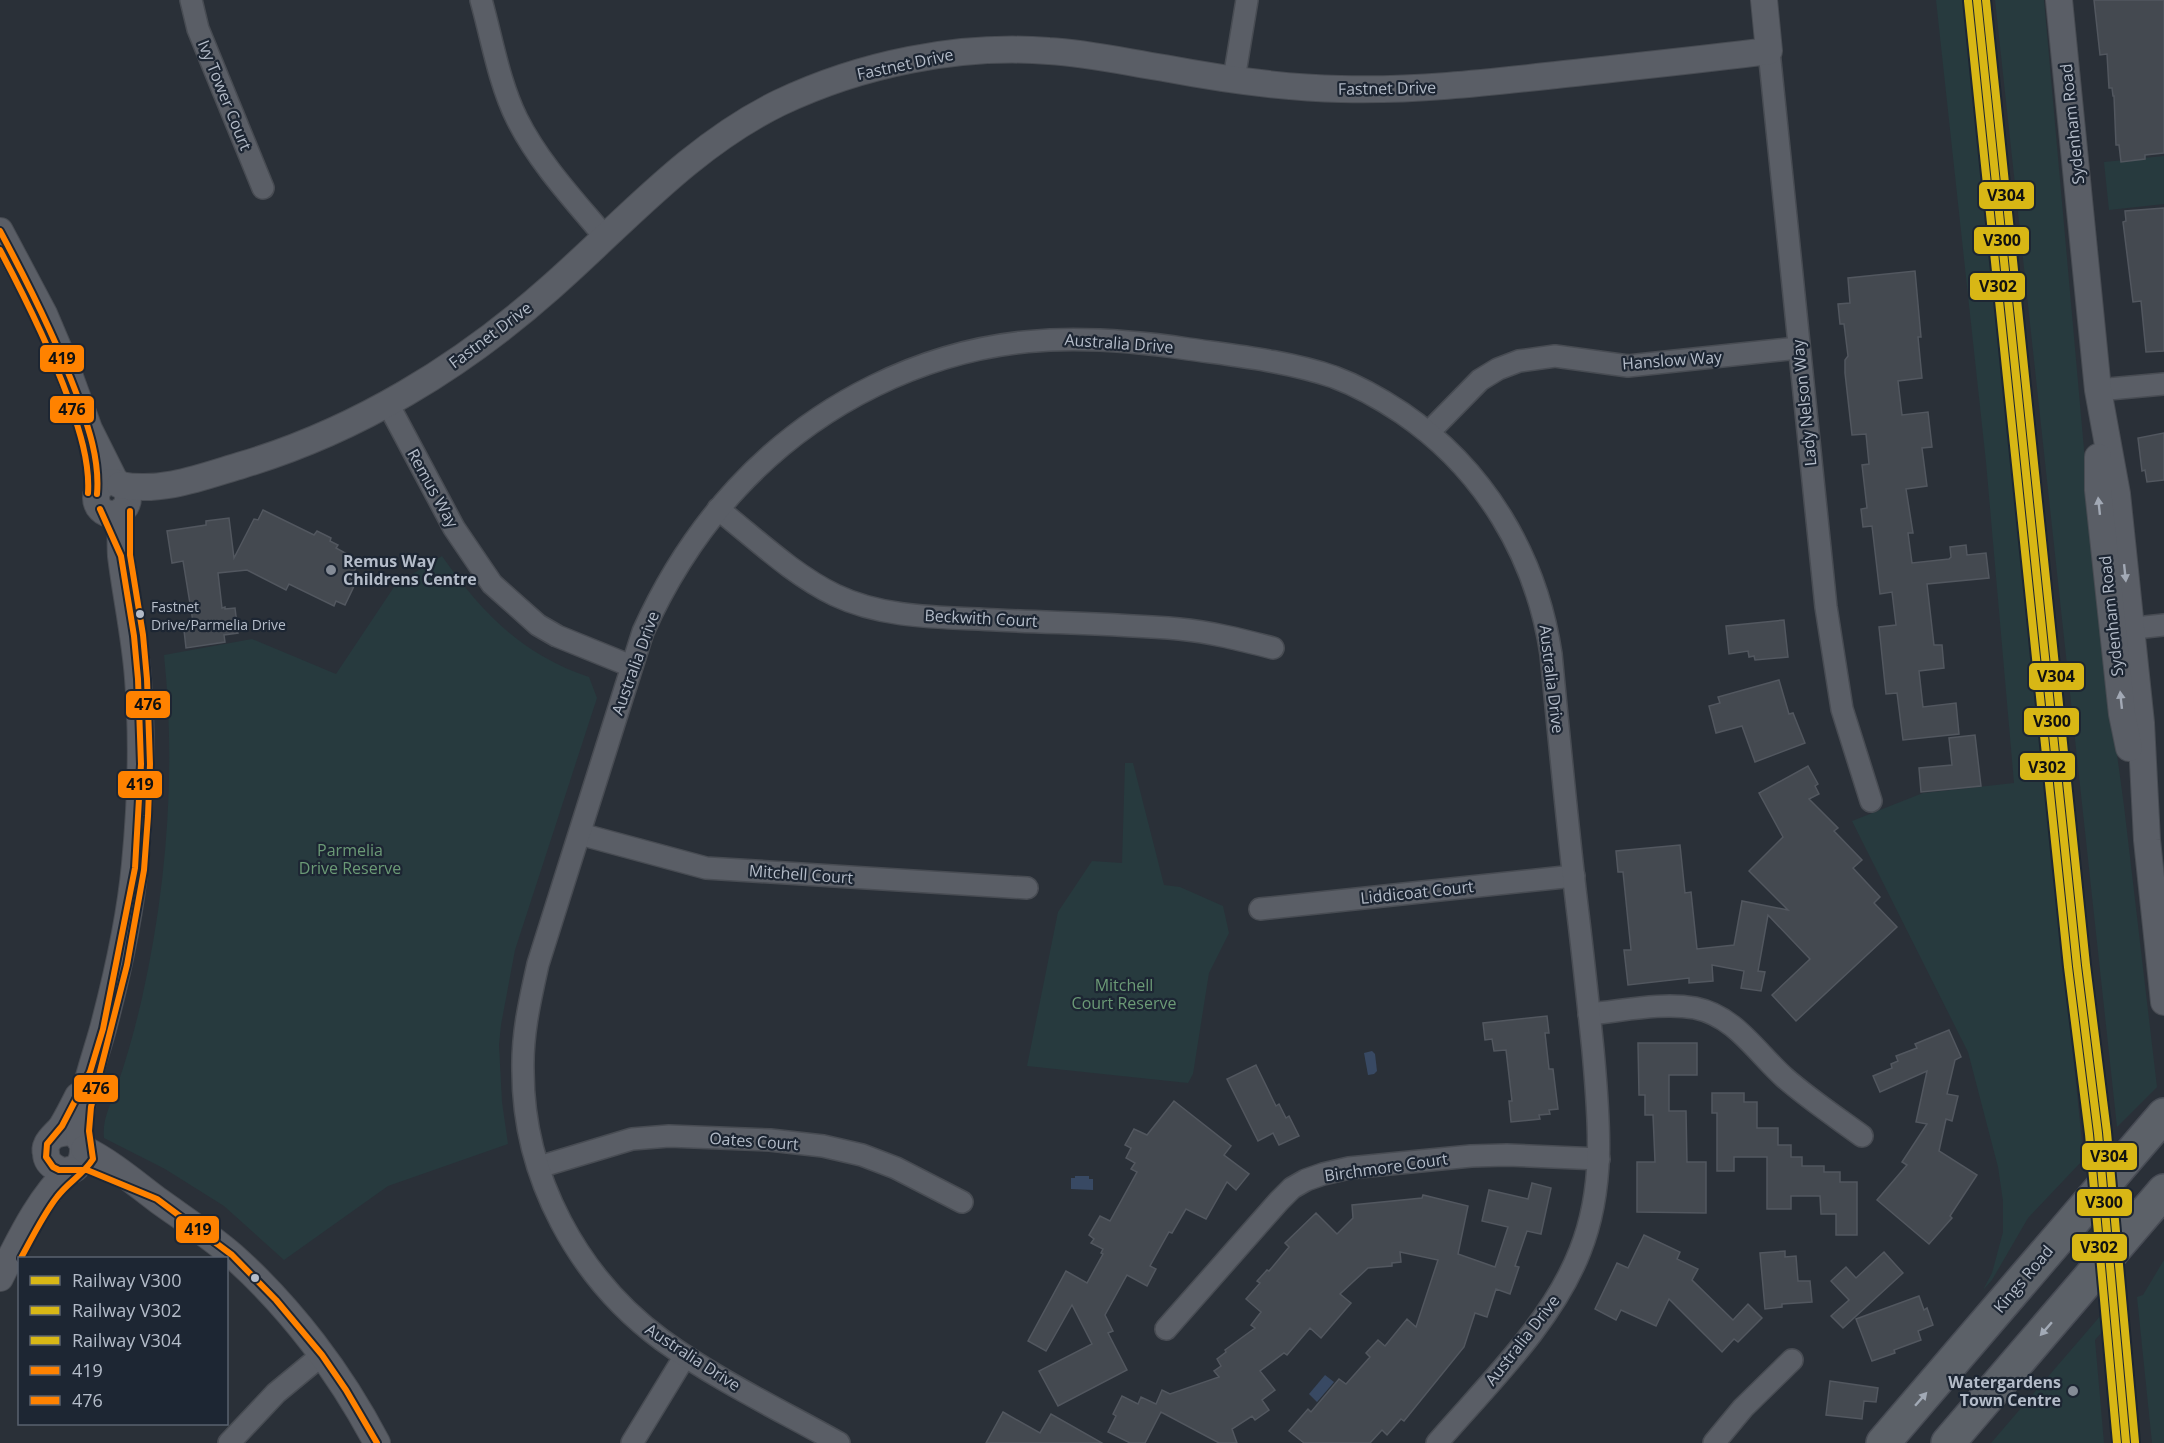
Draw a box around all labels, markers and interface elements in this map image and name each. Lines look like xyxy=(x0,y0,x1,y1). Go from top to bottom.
street label: Ivy Tower Court xyxy=(193,37,257,154)
street label: Fastnet Drive xyxy=(855,43,955,85)
street label: Sydenham Road xyxy=(2055,63,2089,185)
street label: Fastnet Drive xyxy=(1338,76,1436,100)
line badge: V304 xyxy=(1978,181,2035,210)
text: V304 xyxy=(1987,184,2025,206)
line badge: V300 xyxy=(1973,226,2030,255)
text: V300 xyxy=(1983,229,2021,251)
line badge: V302 xyxy=(1969,272,2026,301)
text: V302 xyxy=(1979,275,2017,297)
street label: Fastnet Drive xyxy=(444,297,536,373)
street label: Australia Drive xyxy=(1064,328,1174,358)
street label: Lady Nelson Way xyxy=(1786,338,1822,467)
line badge: 419 xyxy=(39,344,85,373)
street label: Hanslow Way xyxy=(1621,345,1724,374)
text: 419 xyxy=(48,347,76,369)
line badge: 476 xyxy=(49,395,95,424)
text: 476 xyxy=(58,398,86,420)
street label: Remus Way xyxy=(402,445,464,532)
one-way arrow xyxy=(2095,496,2104,515)
place label: Remus Way Childrens Centre xyxy=(343,550,477,590)
street label: Sydenham Road xyxy=(2094,555,2128,677)
marker: Remus Way Childrens Centre xyxy=(324,563,338,577)
one-way arrow xyxy=(2120,563,2130,582)
place label: Fastnet Drive/Parmelia Drive xyxy=(151,597,286,634)
street label: Beckwith Court xyxy=(924,604,1038,632)
marker: Fastnet Drive/Parmelia Drive xyxy=(134,608,146,620)
street label: Australia Drive xyxy=(606,608,664,718)
street label: Australia Drive xyxy=(1534,624,1570,734)
line badge: V304 xyxy=(2028,662,2085,691)
text: V304 xyxy=(2037,665,2075,687)
line badge: 476 xyxy=(125,690,171,719)
one-way arrow xyxy=(2116,690,2125,709)
text: 476 xyxy=(134,693,162,715)
line badge: V300 xyxy=(2023,707,2080,736)
text: V300 xyxy=(2033,710,2071,732)
line badge: V302 xyxy=(2019,752,2076,781)
text: V302 xyxy=(2028,756,2066,778)
line badge: 419 xyxy=(117,770,163,799)
text: 419 xyxy=(126,773,154,795)
park label: Parmelia Drive Reserve xyxy=(299,839,401,879)
street label: Mitchell Court xyxy=(748,859,854,889)
street label: Liddicoat Court xyxy=(1359,875,1475,909)
park label: Mitchell Court Reserve xyxy=(1072,974,1176,1014)
line badge: 476 xyxy=(73,1074,119,1103)
text: 476 xyxy=(82,1077,110,1099)
street label: Oates Court xyxy=(709,1127,800,1155)
line badge: V304 xyxy=(2081,1142,2138,1171)
text: V304 xyxy=(2090,1145,2128,1167)
street label: Birchmore Court xyxy=(1323,1147,1449,1187)
line badge: V300 xyxy=(2076,1188,2133,1217)
text: V300 xyxy=(2085,1191,2123,1213)
line badge: 419 xyxy=(175,1215,220,1244)
text: 419 xyxy=(184,1218,212,1240)
line badge: V302 xyxy=(2071,1233,2128,1262)
text: V302 xyxy=(2080,1236,2118,1258)
street label: Kings Road xyxy=(1988,1240,2058,1318)
legend xyxy=(18,1257,228,1425)
text: Railway V300 xyxy=(72,1268,181,1292)
unlabelled marker xyxy=(249,1272,261,1284)
street label: Australia Drive xyxy=(1480,1290,1564,1390)
text: Railway V302 xyxy=(72,1298,181,1322)
street label: Australia Drive xyxy=(641,1318,745,1396)
one-way arrow xyxy=(2039,1321,2052,1337)
text: Railway V304 xyxy=(72,1328,181,1352)
text: 419 xyxy=(72,1358,103,1382)
place label: Watergardens Town Centre xyxy=(1948,1371,2061,1411)
marker: Watergardens Town Centre xyxy=(2066,1384,2080,1398)
text: 476 xyxy=(72,1388,103,1412)
one-way arrow xyxy=(1914,1392,1927,1407)

